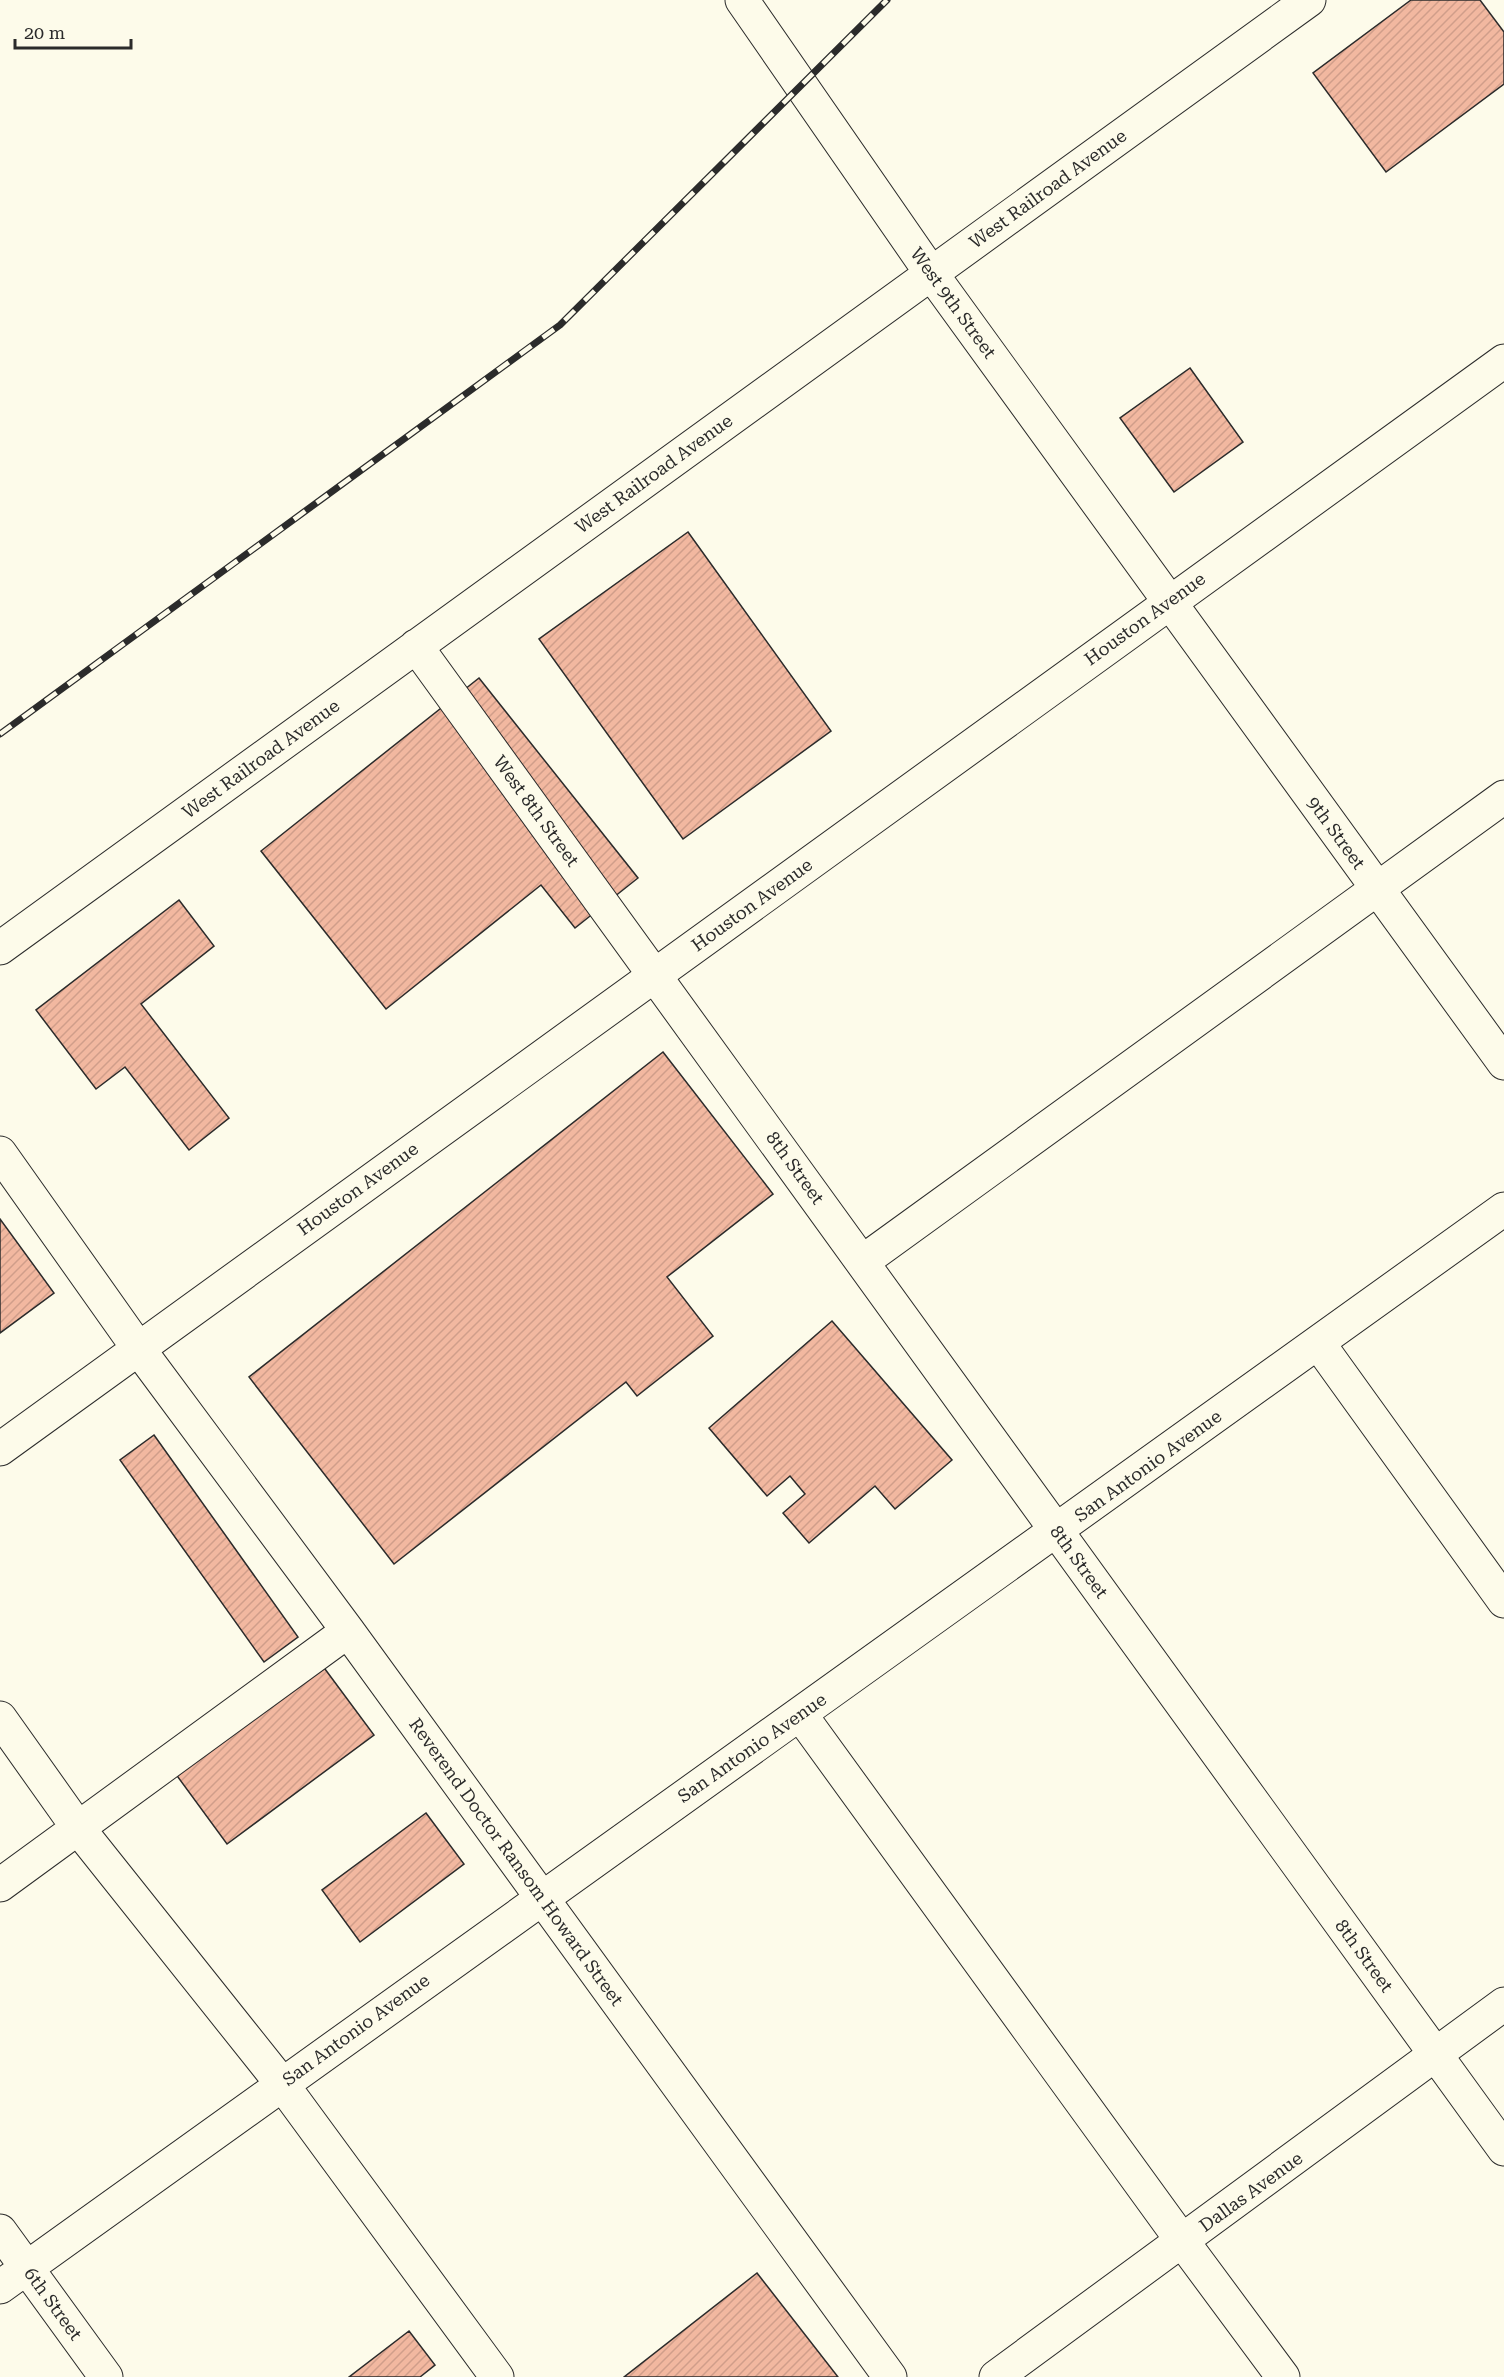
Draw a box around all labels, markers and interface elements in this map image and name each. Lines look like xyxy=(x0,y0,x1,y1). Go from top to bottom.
scale bar xyxy=(15,12,130,50)
text: 20 m xyxy=(24,22,65,43)
street label: West Railroad Avenue xyxy=(965,125,1130,253)
street label: West 9th Street xyxy=(906,243,1001,362)
street label: West Railroad Avenue xyxy=(571,410,736,538)
street label: Houston Avenue xyxy=(1080,568,1209,669)
street label: West Railroad Avenue xyxy=(178,695,343,823)
street label: West 8th Street xyxy=(489,751,584,870)
street label: 9th Street xyxy=(1303,792,1370,873)
street label: Houston Avenue xyxy=(687,854,816,955)
street label: 8th Street xyxy=(762,1127,829,1208)
street label: Houston Avenue xyxy=(293,1138,422,1239)
street label: San Antonio Avenue xyxy=(1070,1405,1225,1526)
street label: 8th Street xyxy=(1046,1521,1113,1602)
street label: San Antonio Avenue xyxy=(673,1688,830,1807)
street label: Reverend Doctor Ransom Howard Street xyxy=(405,1714,628,2010)
street label: 8th Street xyxy=(1331,1915,1398,1996)
street label: San Antonio Avenue xyxy=(278,1969,433,2090)
street label: Dallas Avenue xyxy=(1195,2147,1306,2236)
street label: 6th Street xyxy=(20,2263,87,2344)

